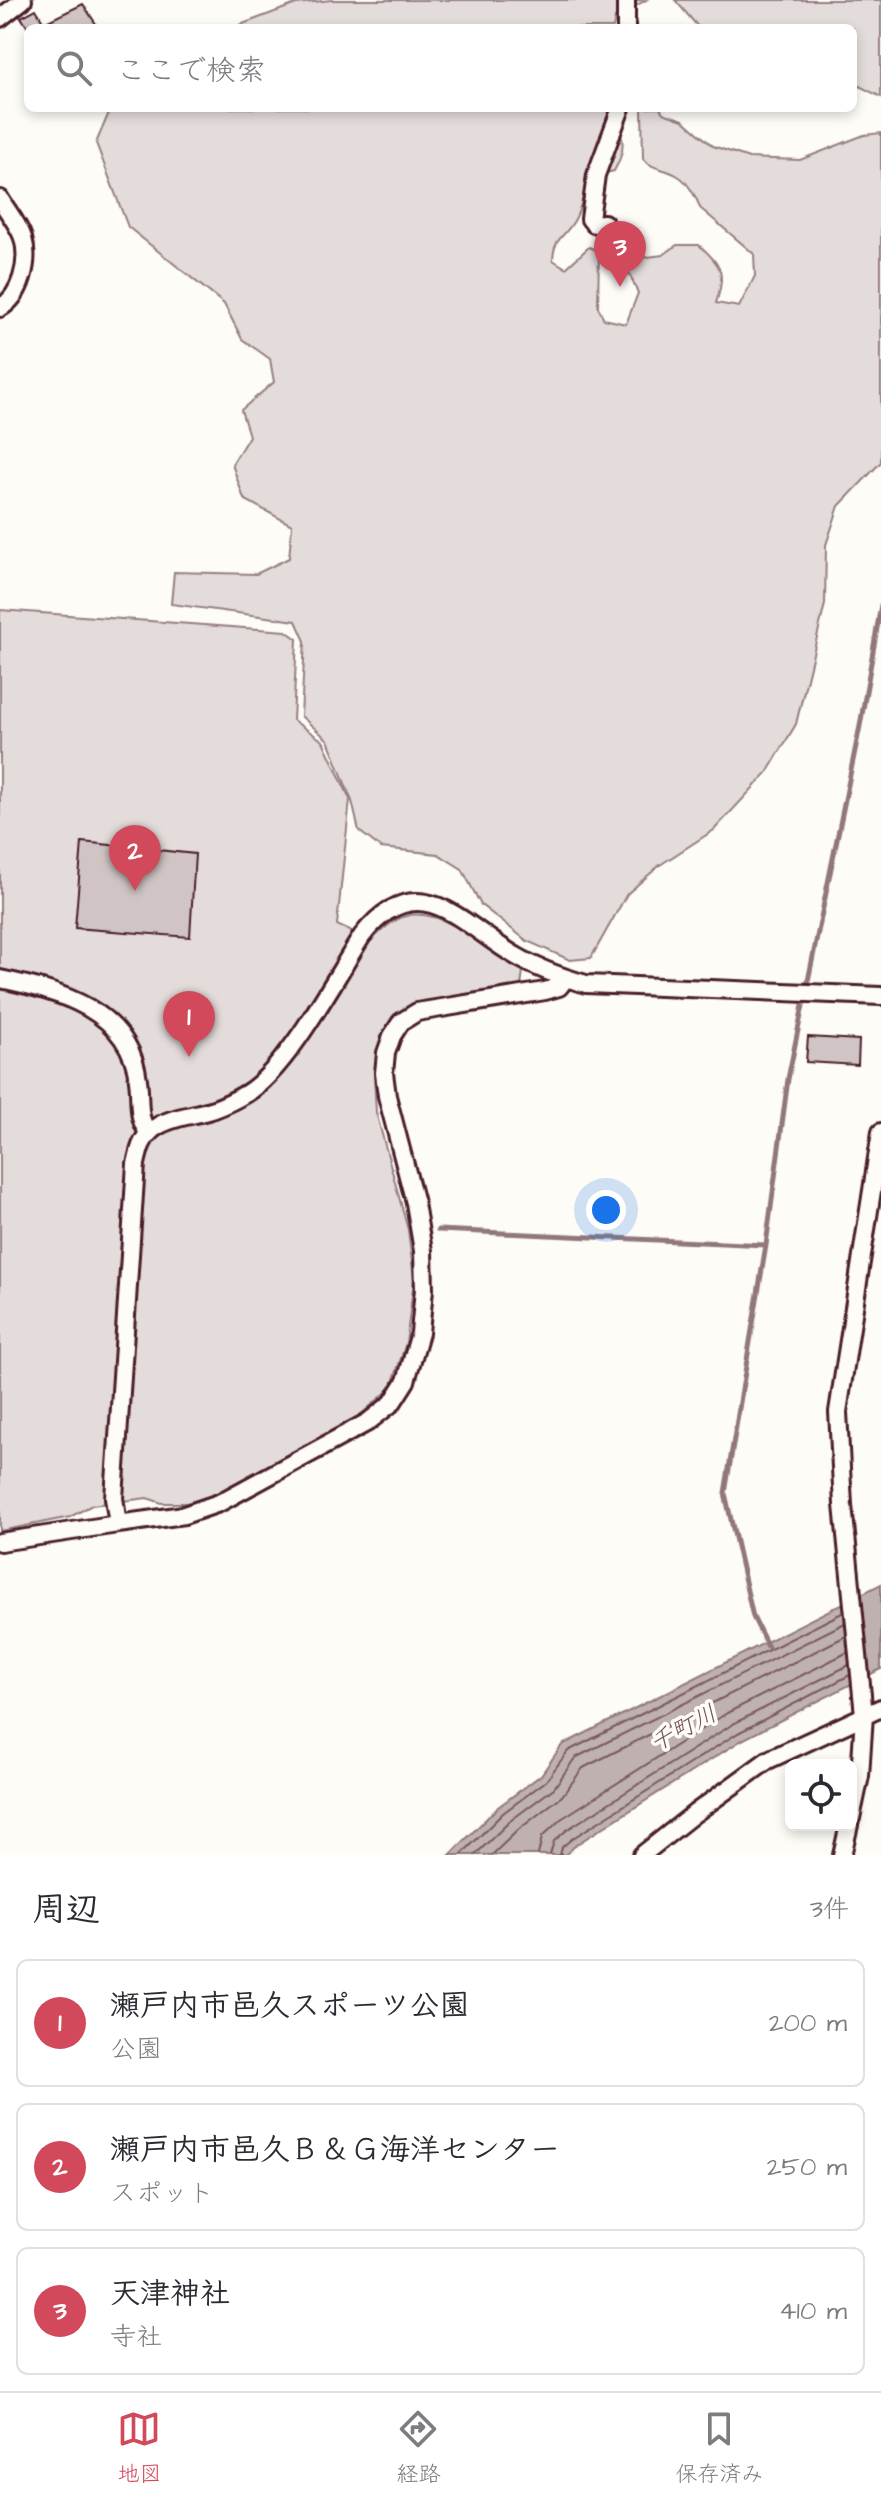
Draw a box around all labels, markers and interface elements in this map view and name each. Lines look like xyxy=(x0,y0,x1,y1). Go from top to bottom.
search box xyxy=(24,24,857,112)
icon: search xyxy=(52,46,96,90)
text: ここで検索 xyxy=(116,50,266,92)
pin: 3 xyxy=(594,221,646,287)
pin: 2 xyxy=(109,825,161,891)
pin: 1 xyxy=(163,991,215,1057)
your location xyxy=(586,1190,626,1230)
water label: 千町川 xyxy=(644,1697,723,1761)
map controls xyxy=(785,1759,857,1831)
button: locate xyxy=(785,1759,857,1831)
text: 周辺 xyxy=(32,1886,100,1934)
text: 3件 xyxy=(810,1891,849,1927)
text: 瀬戸内市邑久スポーツ公園 xyxy=(110,1985,469,2027)
text: 1 xyxy=(58,2005,62,2041)
text: 200 m xyxy=(769,2005,847,2041)
text: 公園 xyxy=(110,2031,162,2067)
text: 瀬戸内市邑久Ｂ＆Ｇ海洋センター xyxy=(110,2129,560,2171)
text: 2 xyxy=(53,2149,67,2185)
text: 250 m xyxy=(767,2149,847,2185)
text: スポット xyxy=(110,2175,214,2211)
text: 天津神社 xyxy=(110,2273,230,2315)
text: 3 xyxy=(53,2293,67,2329)
text: 410 m xyxy=(779,2293,847,2329)
text: 寺社 xyxy=(110,2319,162,2355)
tab: 地図 xyxy=(117,2407,162,2490)
tab: 経路 xyxy=(396,2407,441,2490)
tab: 保存済み xyxy=(675,2407,764,2490)

